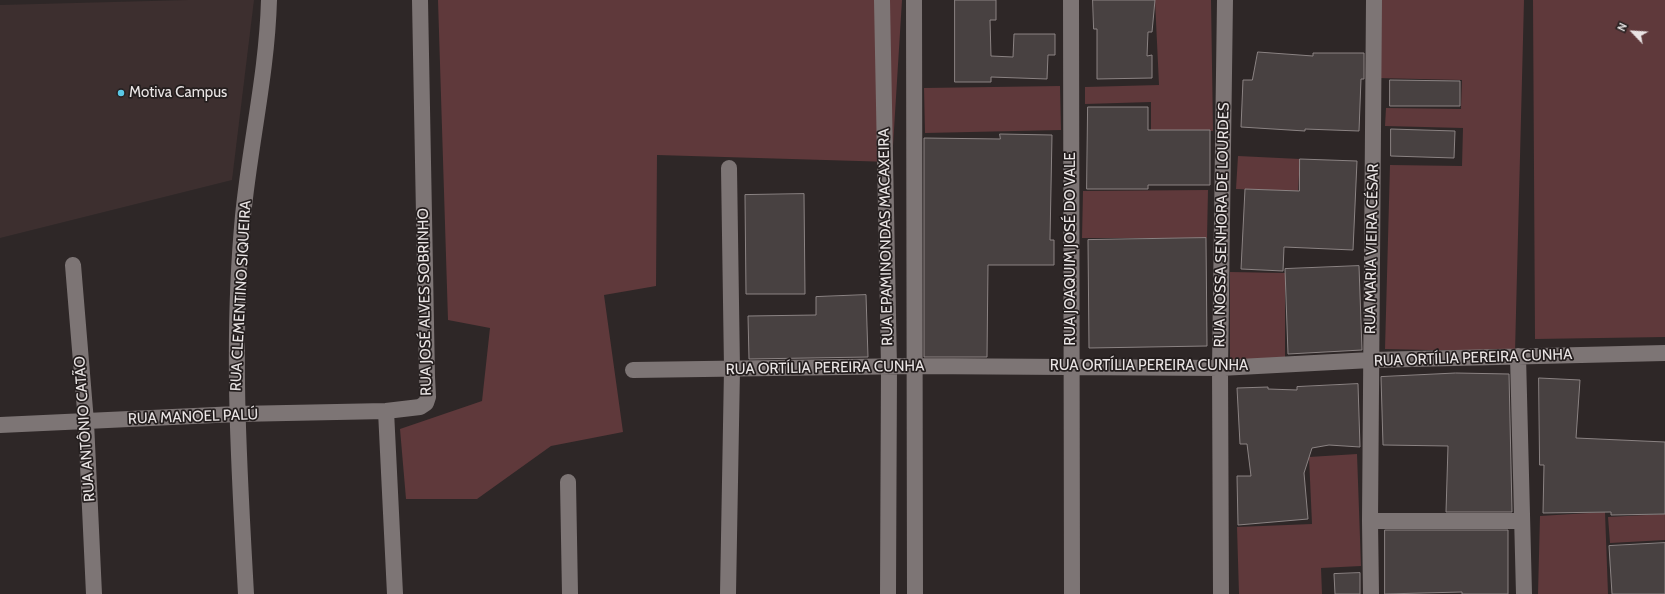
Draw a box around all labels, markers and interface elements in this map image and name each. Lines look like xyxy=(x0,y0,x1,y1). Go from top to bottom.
north arrow xyxy=(1613,12,1653,52)
text: N xyxy=(1614,20,1630,33)
place label: Motiva Campus xyxy=(129,84,227,102)
marker: Motiva Campus xyxy=(116,88,126,98)
street label: RUA NOSSA SENHORA DE LOURDES xyxy=(1211,102,1233,348)
street label: RUA EPAMINONDAS MACAXEIRA xyxy=(875,128,897,346)
street label: RUA JOAQUIM JOSÉ DO VALE xyxy=(1062,152,1080,346)
street label: RUA MARIA VIEIRA CÉSAR xyxy=(1362,164,1382,334)
street label: RUA CLEMENTINO SIQUEIRA xyxy=(227,200,255,392)
street label: RUA JOSÉ ALVES SOBRINHO xyxy=(414,208,436,396)
street label: RUA ORTÍLIA PEREIRA CUNHA xyxy=(1373,346,1573,370)
street label: RUA ANTÔNIO CATÃO xyxy=(71,356,99,502)
street label: RUA ORTÍLIA PEREIRA CUNHA xyxy=(726,357,924,379)
street label: RUA ORTÍLIA PEREIRA CUNHA xyxy=(1050,357,1248,375)
street label: RUA MANOEL PALÚ xyxy=(128,406,258,428)

